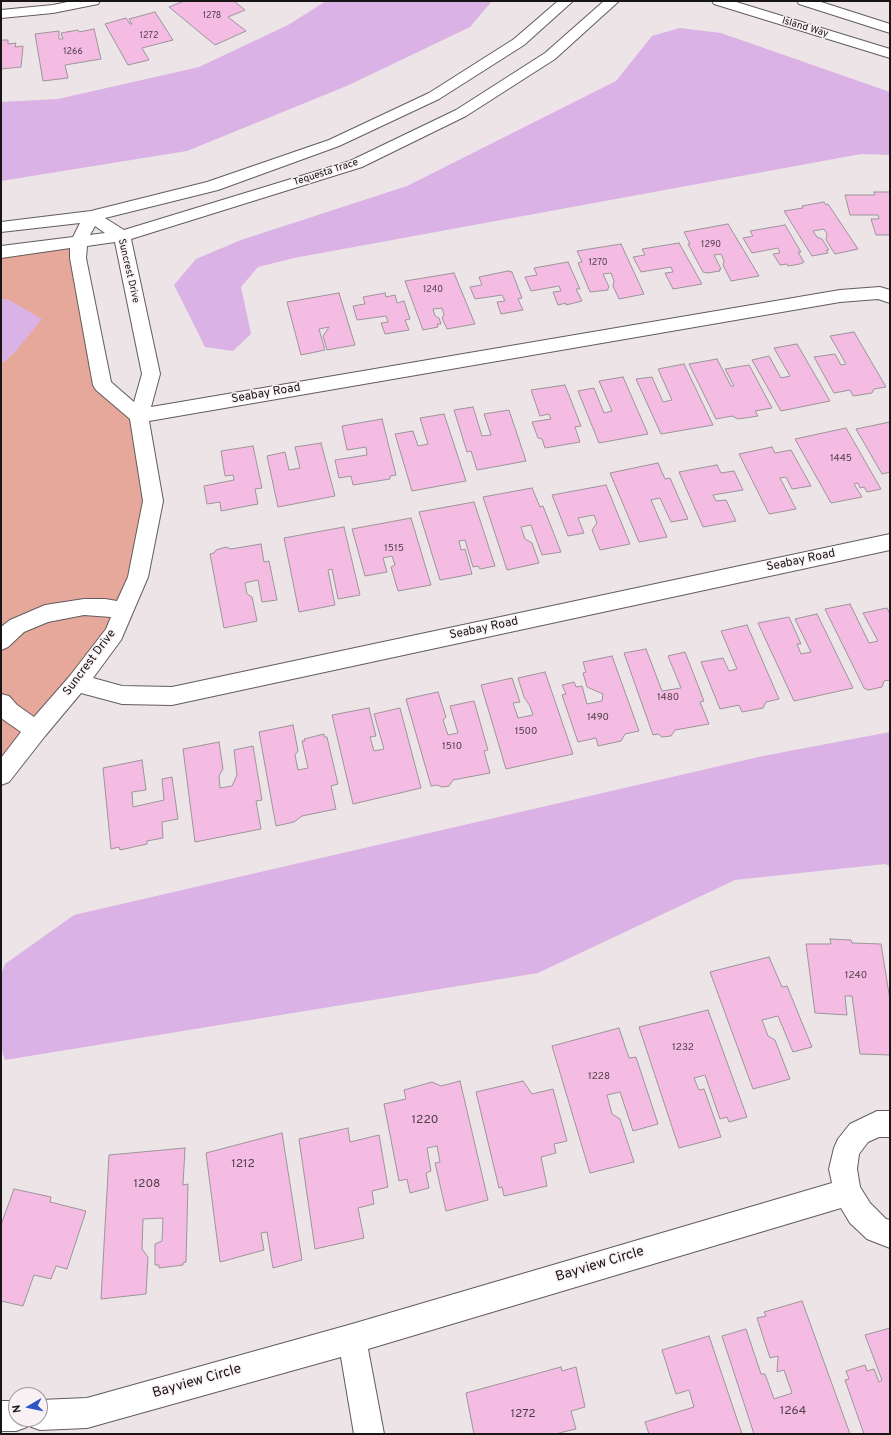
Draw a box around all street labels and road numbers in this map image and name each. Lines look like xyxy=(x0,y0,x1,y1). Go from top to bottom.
street label: Island Way xyxy=(780,15,830,41)
street label: Tequesta Trace xyxy=(292,157,360,189)
street label: Suncrest Drive xyxy=(115,238,141,304)
street label: Seabay Road xyxy=(230,381,302,407)
street label: Seabay Road xyxy=(765,547,837,575)
street label: Seabay Road xyxy=(448,615,520,643)
street label: Suncrest Drive xyxy=(60,627,120,699)
street label: Bayview Circle xyxy=(554,1244,646,1286)
street label: Bayview Circle xyxy=(151,1361,243,1403)

